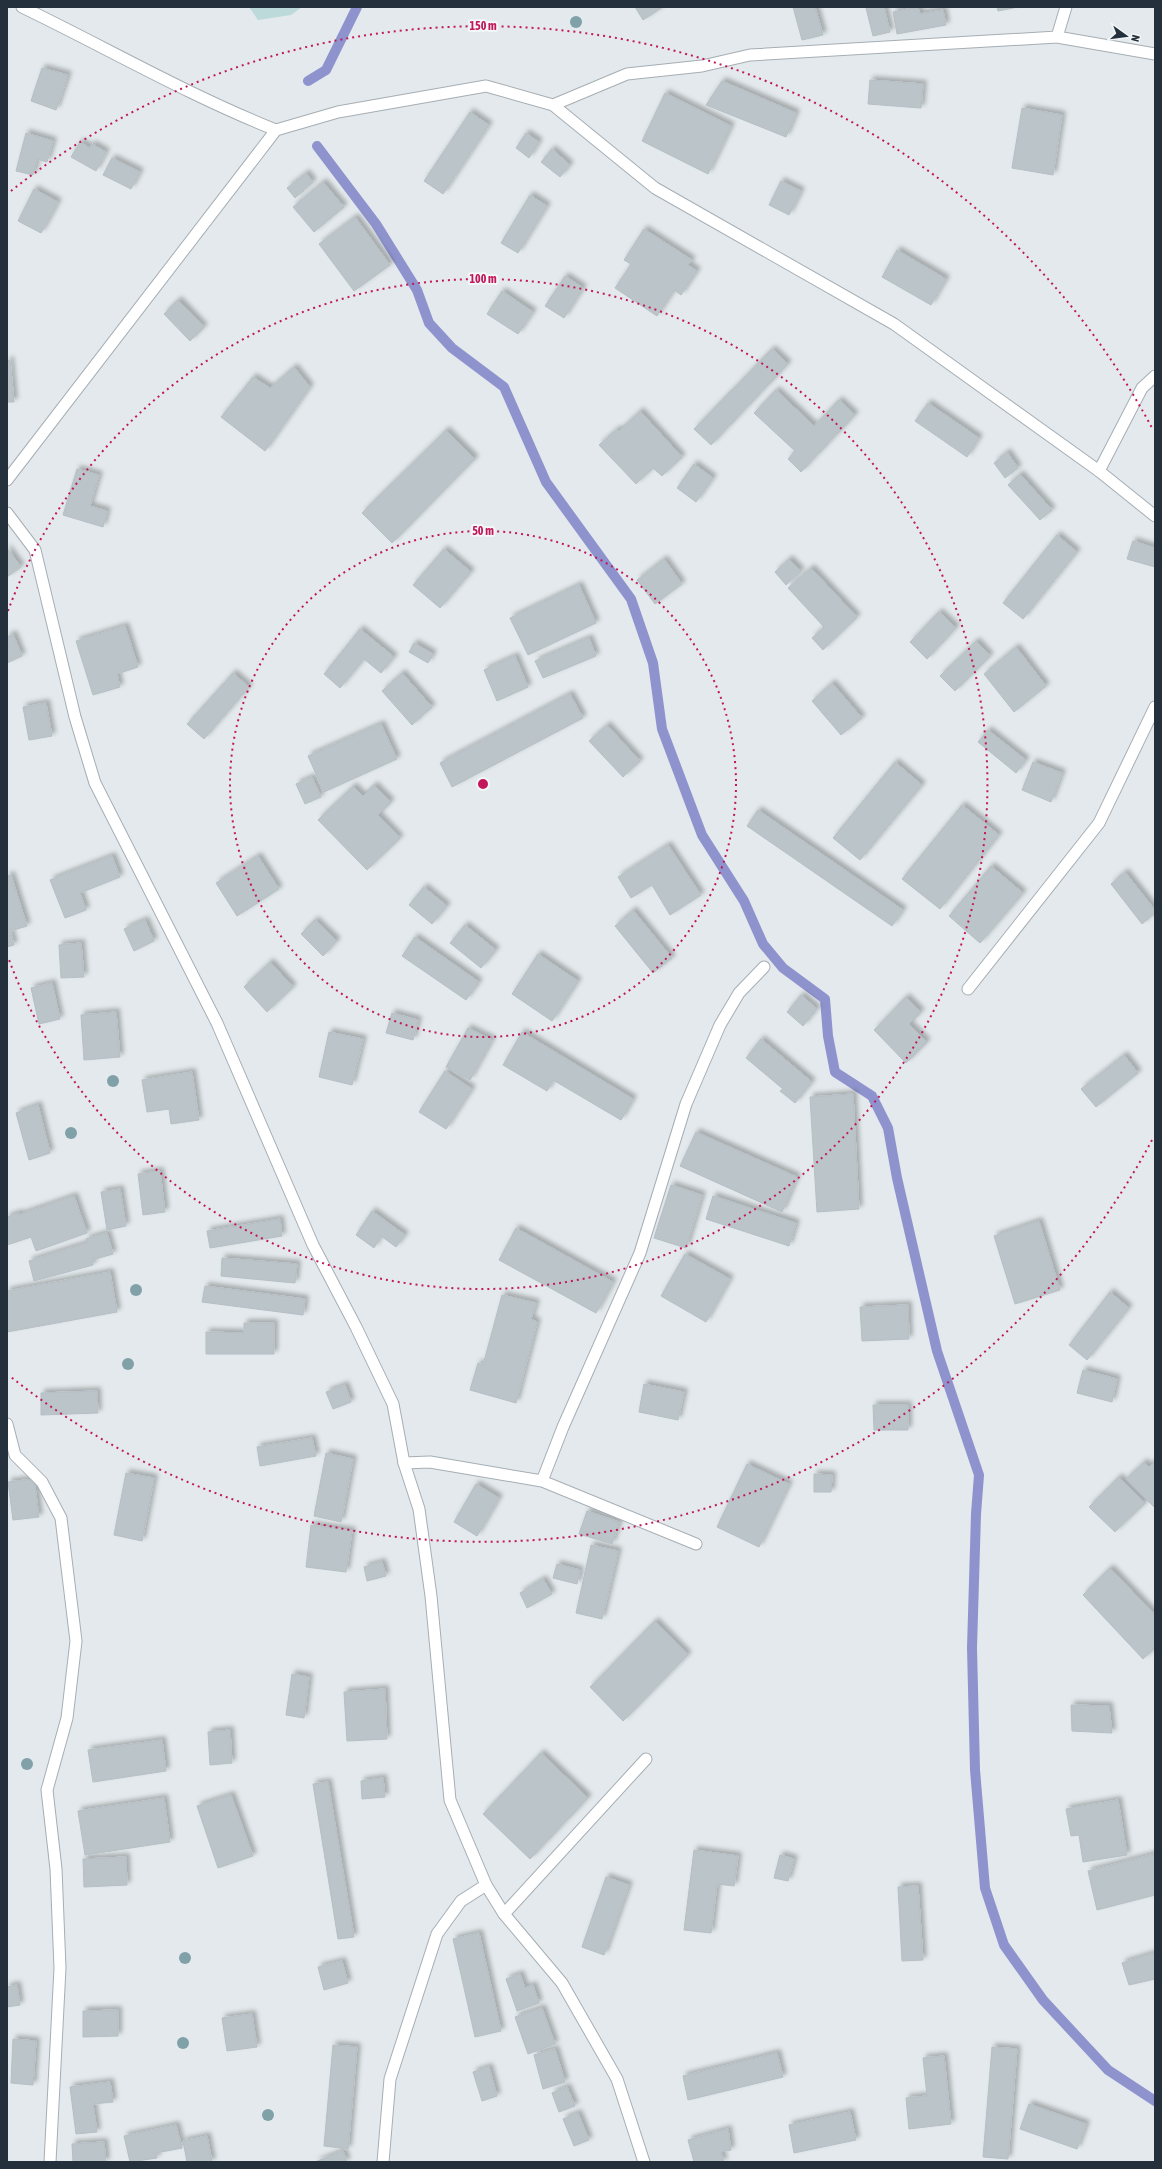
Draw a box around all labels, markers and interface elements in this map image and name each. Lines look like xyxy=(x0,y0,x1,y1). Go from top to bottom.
north arrow xyxy=(1106,16,1146,56)
text: 150 m xyxy=(469,19,497,33)
text: N xyxy=(1129,34,1142,43)
text: 100 m xyxy=(469,272,497,286)
text: 50 m xyxy=(472,524,494,538)
centre of rings xyxy=(476,777,490,791)

